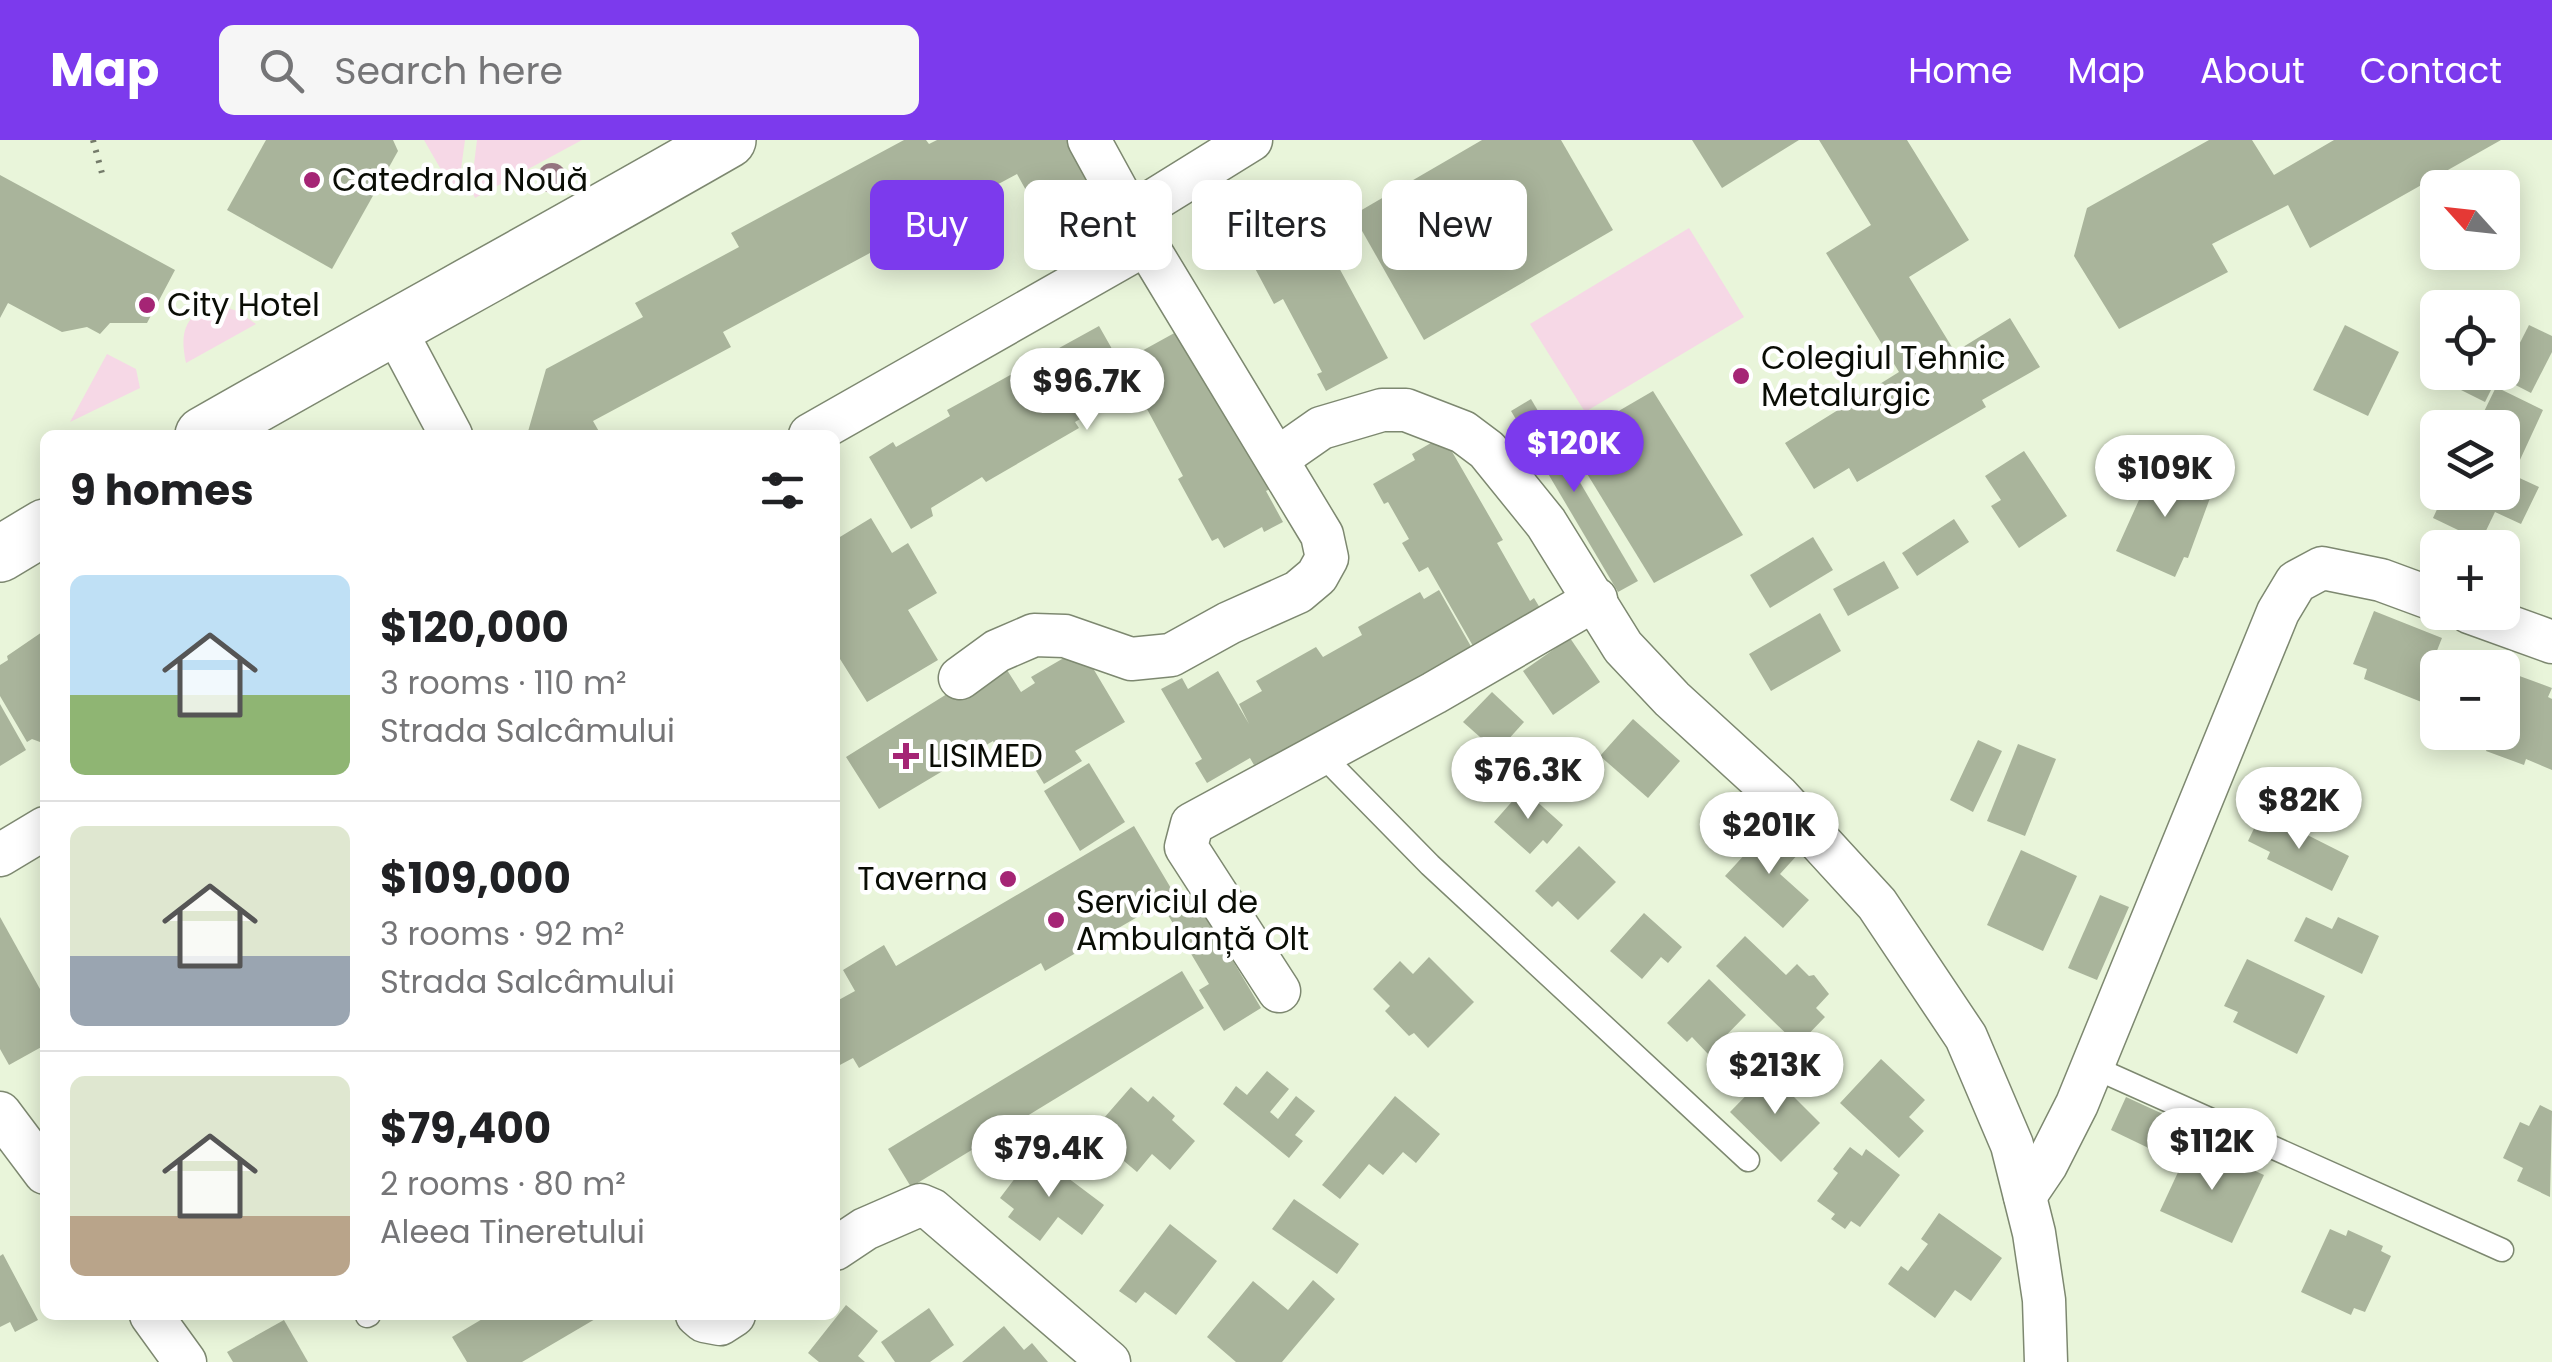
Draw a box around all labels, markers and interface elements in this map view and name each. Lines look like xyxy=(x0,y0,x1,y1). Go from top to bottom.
search box xyxy=(219,25,919,115)
text: Map xyxy=(50,36,159,103)
icon: search xyxy=(254,43,309,98)
text: Search here xyxy=(334,44,563,97)
text: Home xyxy=(1908,46,2013,95)
text: Map xyxy=(2068,46,2145,95)
text: About xyxy=(2200,46,2305,95)
text: Contact xyxy=(2360,46,2502,95)
place label: Catedrala Nouă xyxy=(332,157,588,202)
marker: Catedrala Nouă xyxy=(301,169,323,191)
north arrow xyxy=(2420,170,2520,270)
map controls xyxy=(2420,170,2520,750)
chip: Buy xyxy=(870,180,1004,270)
chip: Rent xyxy=(1024,180,1172,270)
chip: Filters xyxy=(1192,180,1362,270)
chip: New xyxy=(1382,180,1527,270)
place label: City Hotel xyxy=(167,282,320,327)
button: locate xyxy=(2420,290,2520,390)
marker: City Hotel xyxy=(136,294,158,316)
place label: Colegiul Tehnic Metalurgic xyxy=(1761,335,2006,417)
pin: $96.7K xyxy=(1006,348,1168,433)
text: $96.7K xyxy=(1032,358,1142,403)
marker: Colegiul Tehnic Metalurgic xyxy=(1730,365,1752,387)
pin: $120K xyxy=(1504,410,1644,495)
button: layers xyxy=(2420,410,2520,510)
text: $120K xyxy=(1527,420,1621,465)
pin: $109K xyxy=(2095,435,2235,520)
text: $109K xyxy=(2117,445,2213,490)
text: 9 homes xyxy=(70,461,254,520)
icon: filters xyxy=(755,463,810,518)
button: + xyxy=(2420,530,2520,630)
text: $120,000 xyxy=(380,598,569,657)
icon: home xyxy=(150,615,270,735)
button: − xyxy=(2420,650,2520,750)
text: 3 rooms · 110 m² xyxy=(380,660,626,705)
text: Strada Salcâmului xyxy=(380,708,675,753)
place label: LISIMED xyxy=(928,733,1043,778)
pin: $76.3K xyxy=(1447,737,1609,822)
marker: LISIMED xyxy=(893,743,919,769)
text: $76.3K xyxy=(1473,747,1583,792)
pin: $82K xyxy=(2240,767,2358,852)
text: $82K xyxy=(2258,777,2340,822)
pin: $201K xyxy=(1699,792,1839,877)
text: $201K xyxy=(1722,802,1816,847)
text: $109,000 xyxy=(380,849,571,908)
place label: Taverna xyxy=(857,856,988,901)
icon: home xyxy=(150,866,270,986)
marker: Taverna xyxy=(997,868,1019,890)
place label: Serviciul de Ambulanță Olt xyxy=(1076,879,1309,961)
marker: Serviciul de Ambulanță Olt xyxy=(1045,909,1067,931)
text: 3 rooms · 92 m² xyxy=(380,911,624,956)
text: Strada Salcâmului xyxy=(380,959,675,1004)
pin: $213K xyxy=(1705,1032,1845,1117)
text: $213K xyxy=(1728,1042,1822,1087)
text: $79,400 xyxy=(380,1099,551,1158)
pin: $112K xyxy=(2142,1108,2282,1193)
pin: $79.4K xyxy=(968,1115,1130,1200)
icon: home xyxy=(150,1116,270,1236)
text: $112K xyxy=(2169,1118,2255,1163)
text: $79.4K xyxy=(994,1125,1104,1170)
text: 2 rooms · 80 m² xyxy=(380,1161,626,1206)
text: Aleea Tineretului xyxy=(380,1209,645,1254)

